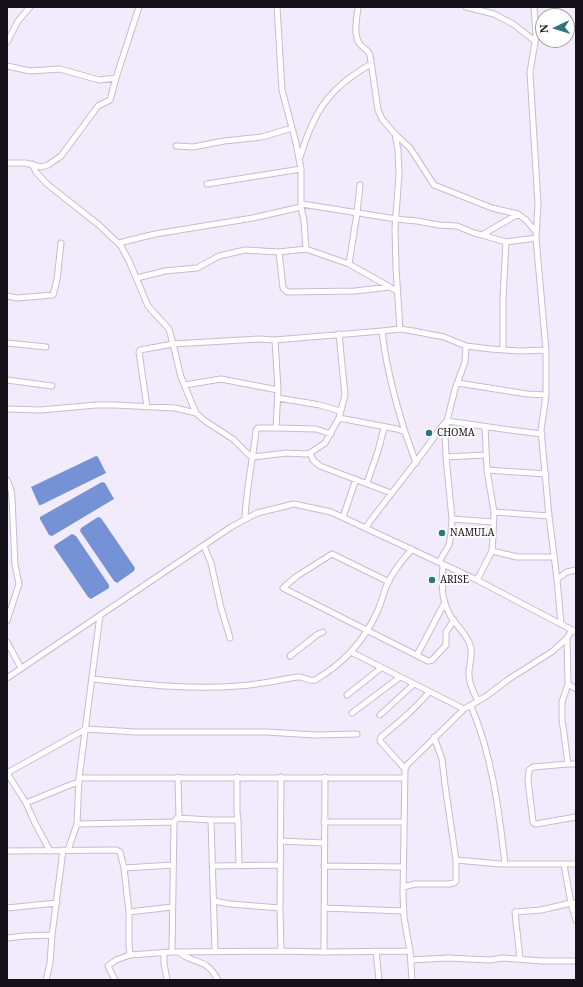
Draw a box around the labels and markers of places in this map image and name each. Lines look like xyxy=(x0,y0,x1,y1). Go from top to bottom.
place label: CHOMA xyxy=(437,427,475,439)
marker: CHOMA xyxy=(424,428,434,438)
place label: NAMULA xyxy=(450,527,495,539)
marker: NAMULA xyxy=(437,528,447,538)
place label: ARISE xyxy=(440,574,469,586)
marker: ARISE xyxy=(427,575,437,585)

